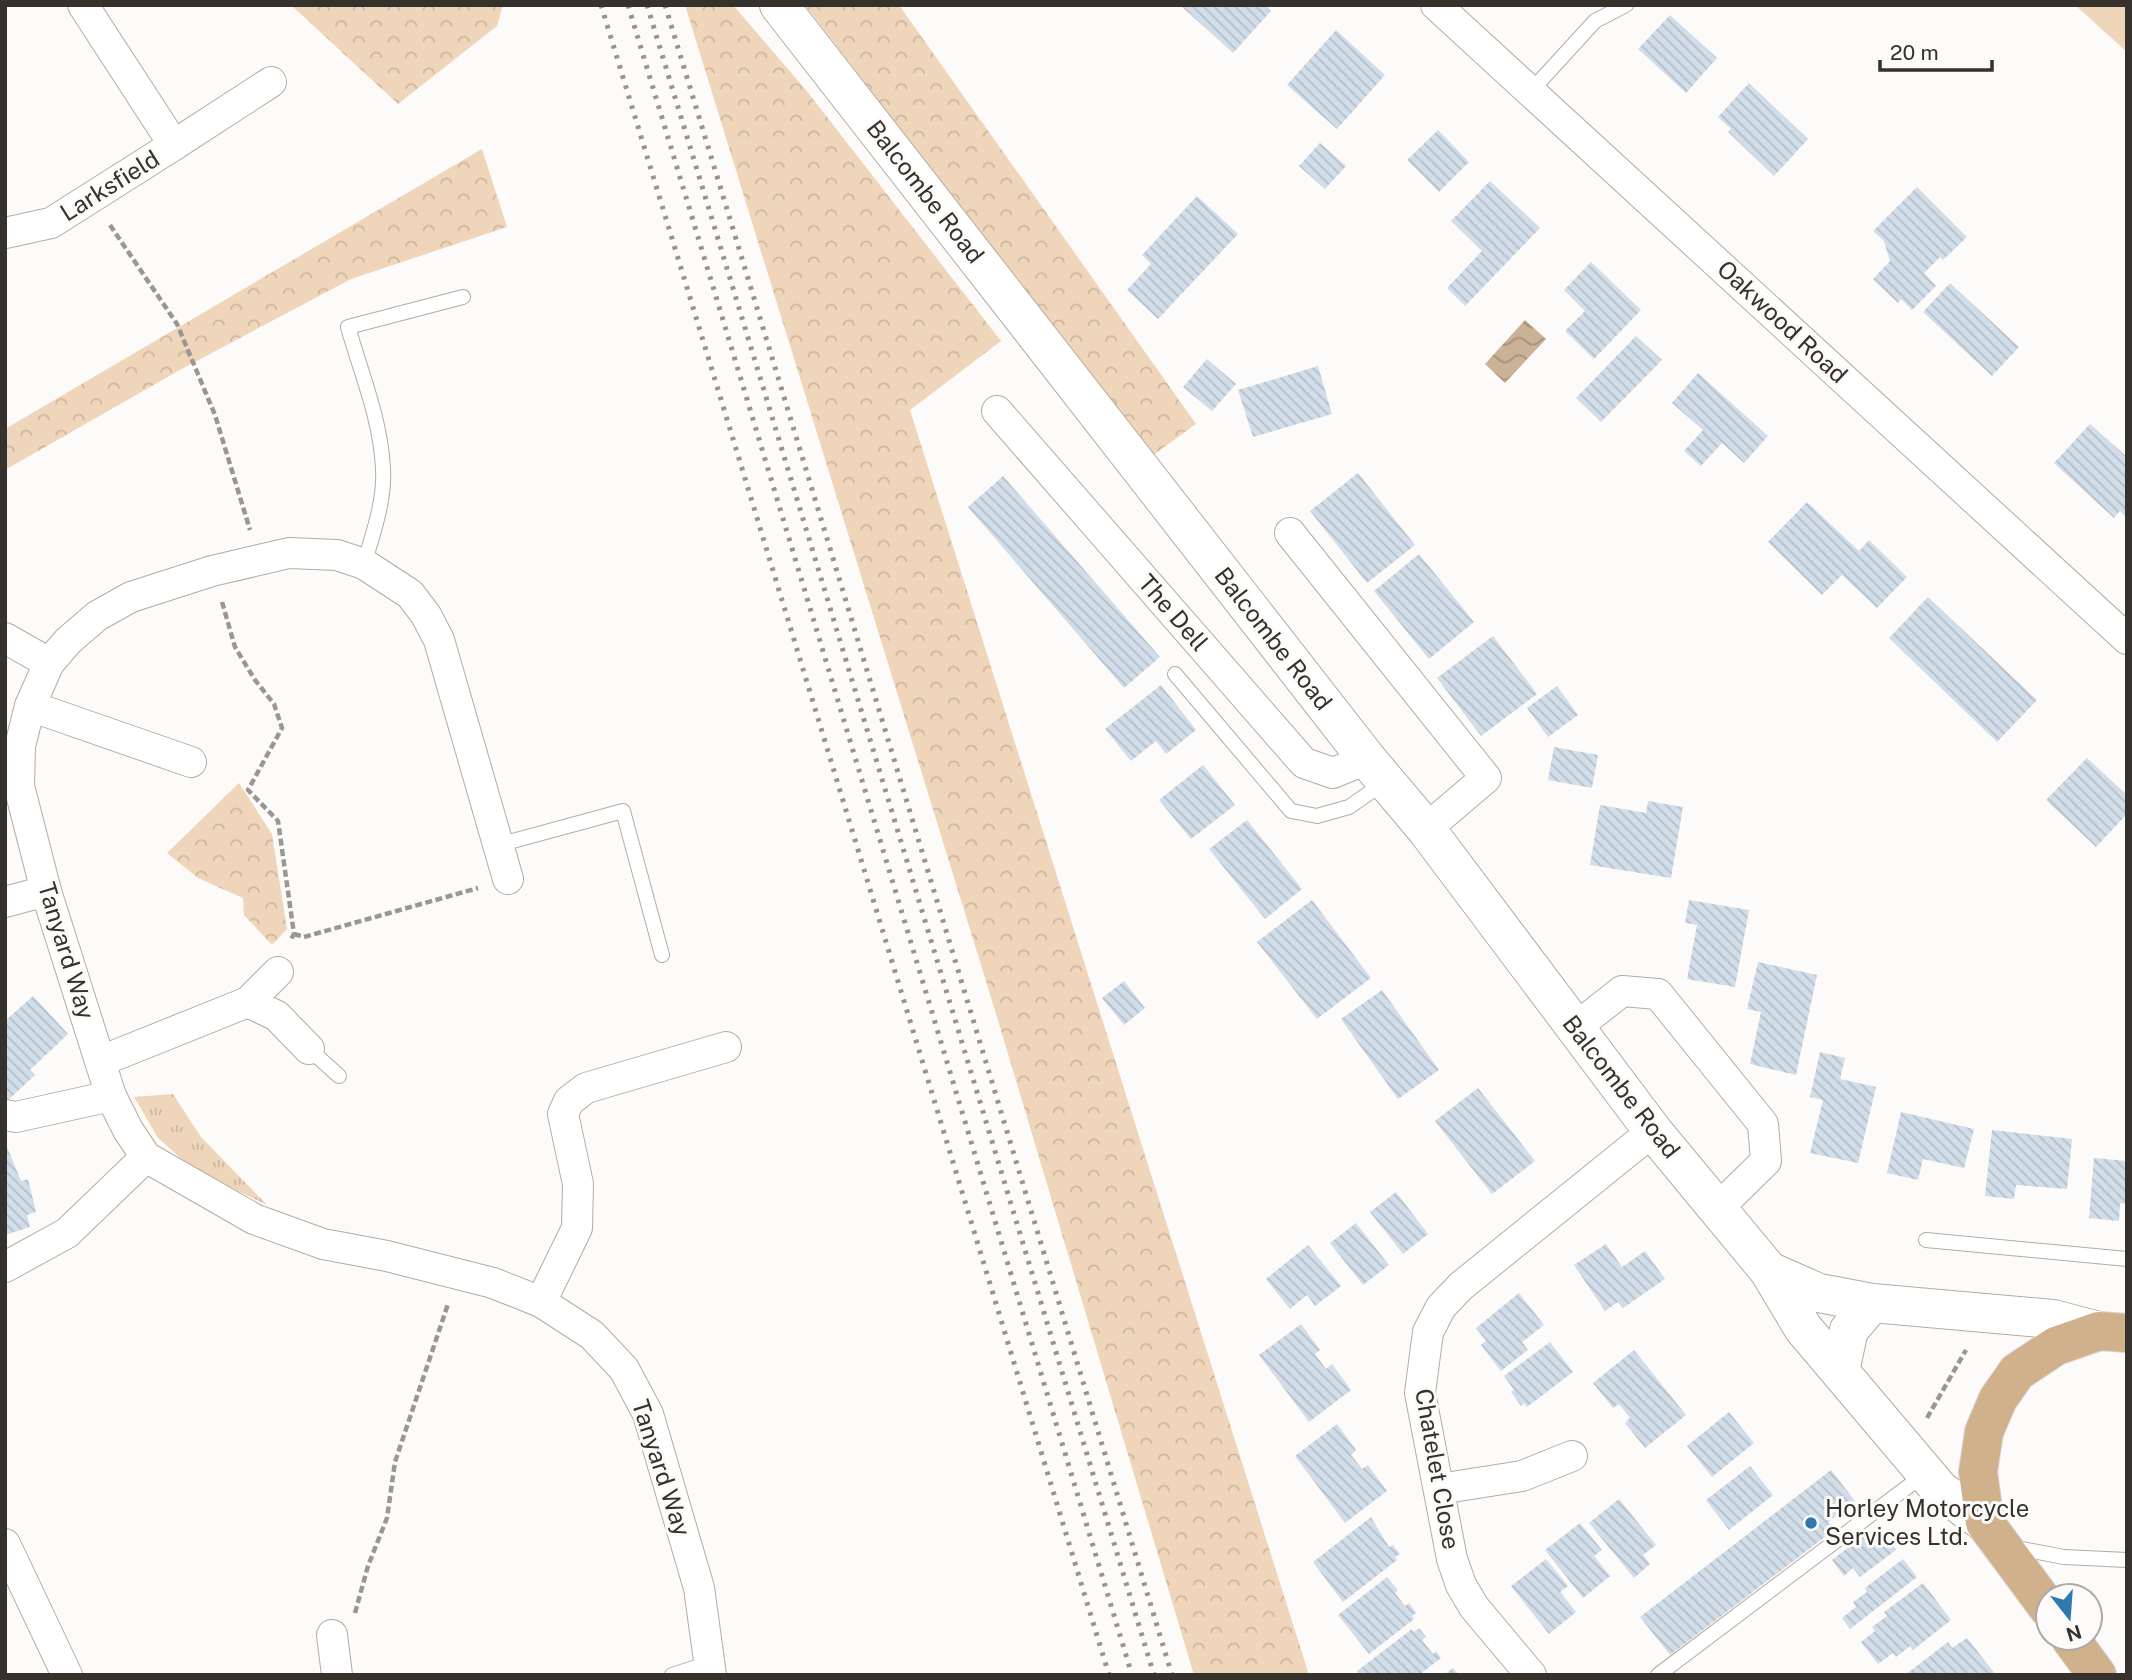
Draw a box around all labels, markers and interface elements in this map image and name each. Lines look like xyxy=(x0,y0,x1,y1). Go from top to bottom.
scale bar xyxy=(1880,28,1992,72)
text: 20 m xyxy=(1890,40,1939,65)
street label: Balcombe Road xyxy=(861,114,990,268)
street label: Larksfield xyxy=(55,144,164,226)
street label: Oakwood Road xyxy=(1712,254,1853,388)
street label: Balcombe Road xyxy=(1209,561,1338,715)
street label: The Dell xyxy=(1133,569,1214,656)
street label: Tanyard Way xyxy=(33,879,101,1023)
street label: Balcombe Road xyxy=(1557,1009,1686,1163)
street label: Chatelet Close xyxy=(1410,1386,1466,1552)
street label: Tanyard Way xyxy=(627,1396,697,1540)
place label: Horley Motorcycle Services Ltd. xyxy=(1825,1494,2029,1550)
marker: Horley Motorcycle Services Ltd. xyxy=(1803,1515,1819,1531)
north arrow xyxy=(2034,1582,2104,1652)
text: N xyxy=(2064,1621,2084,1646)

